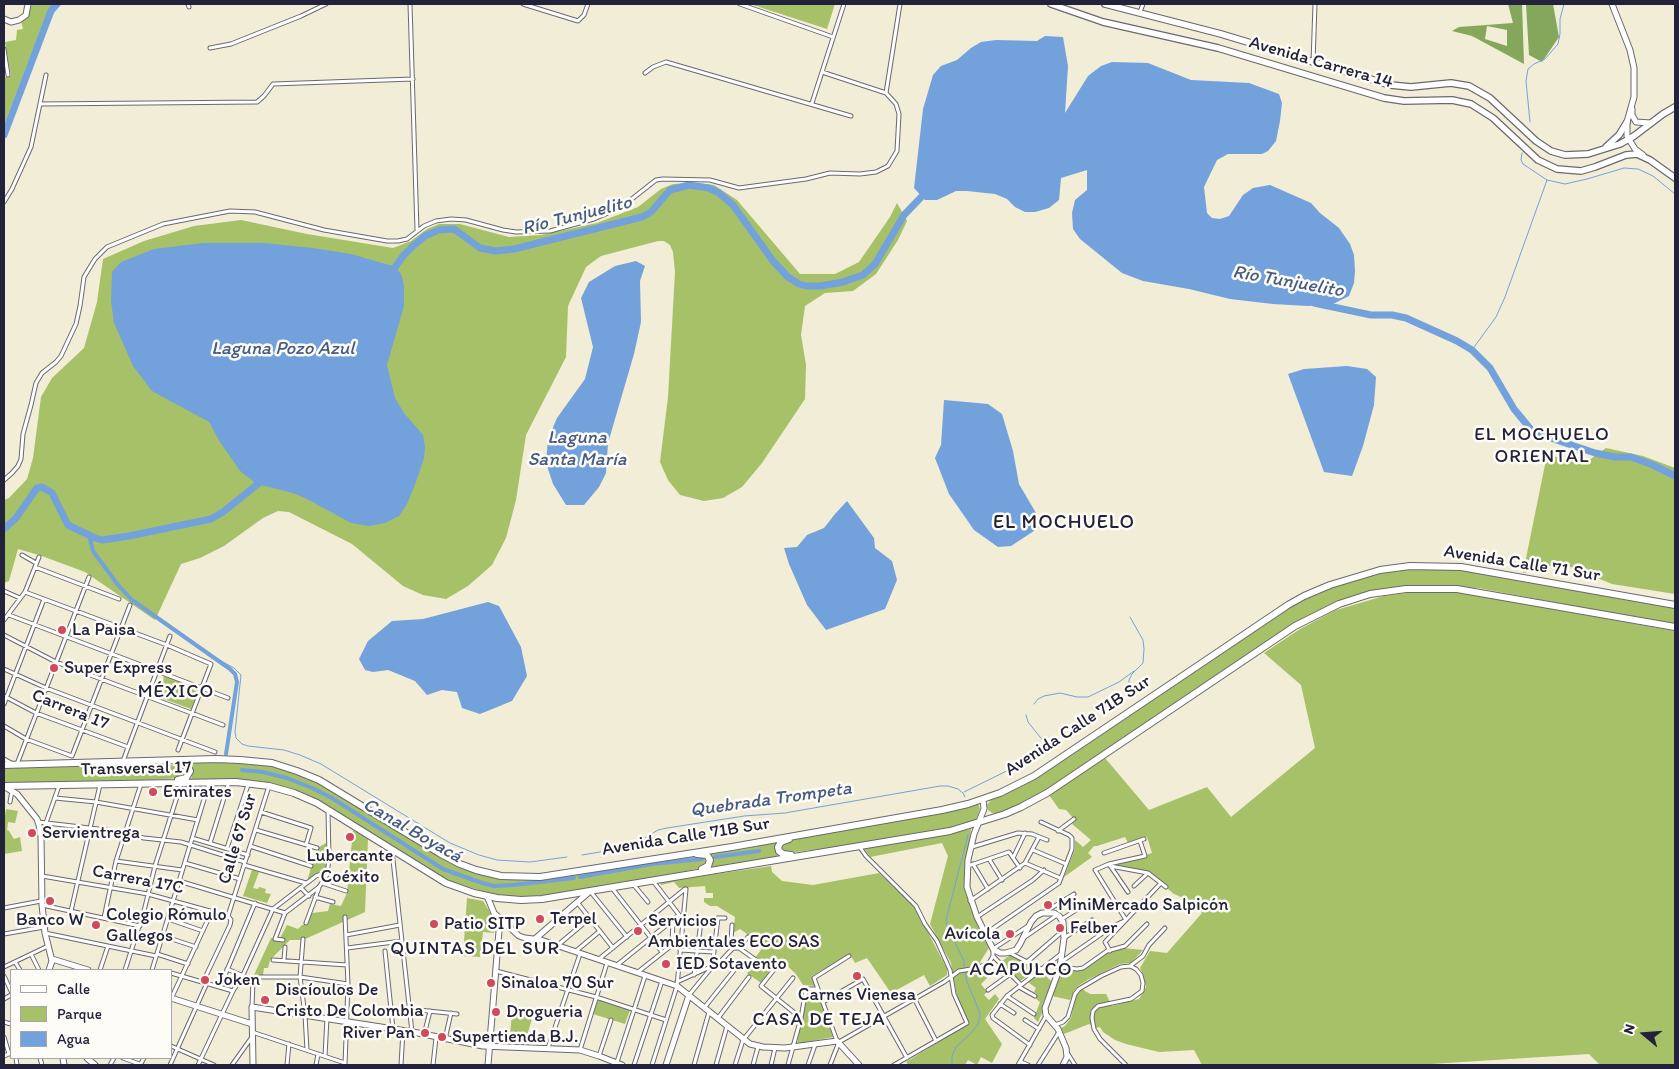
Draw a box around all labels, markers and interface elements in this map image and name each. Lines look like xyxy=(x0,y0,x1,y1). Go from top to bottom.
street label: Avenida Carrera 14 xyxy=(1247,32,1395,94)
water label: Río Tunjuelito xyxy=(520,191,634,241)
water label: Río Tunjuelito xyxy=(1231,261,1345,303)
water label: Laguna Pozo Azul xyxy=(211,338,355,360)
district label: EL MOCHUELO ORIENTAL xyxy=(1473,424,1611,468)
water label: Laguna Santa María xyxy=(528,427,626,471)
district label: EL MOCHUELO xyxy=(992,511,1136,535)
street label: Avenida Calle 71 Sur xyxy=(1442,541,1602,587)
place label: La Paisa xyxy=(72,619,136,641)
marker: La Paisa xyxy=(56,624,68,636)
place label: Super Express xyxy=(64,657,172,679)
marker: Super Express xyxy=(48,662,60,674)
street label: Avenida Calle 71B Sur xyxy=(1001,671,1155,781)
district label: MÉXICO xyxy=(137,681,215,703)
street label: Carrera 17 xyxy=(28,685,112,735)
street label: Transversal 17 xyxy=(81,757,191,781)
water label: Quebrada Trompeta xyxy=(689,777,853,823)
place label: Emirates xyxy=(163,781,232,803)
marker: Emirates xyxy=(147,786,159,798)
street label: Calle 67 Sur xyxy=(214,791,262,887)
water label: Canal Boyacá xyxy=(358,793,466,869)
street label: Avenida Calle 71B Sur xyxy=(601,813,771,861)
place label: Servientrega xyxy=(42,822,140,844)
marker: Servientrega xyxy=(26,827,38,839)
marker: Lubercante Coéxito xyxy=(344,831,356,843)
place label: Lubercante Coéxito xyxy=(307,845,393,888)
street label: Carrera 17C xyxy=(90,861,186,899)
place label: MiniMercado Salpicón xyxy=(1058,894,1228,916)
marker: Banco W xyxy=(44,895,56,907)
marker: MiniMercado Salpicón xyxy=(1042,899,1054,911)
place label: Colegio Rómulo Gallegos xyxy=(106,904,227,946)
place label: Terpel xyxy=(550,908,597,930)
place label: Banco W xyxy=(16,909,84,931)
place label: Servicios Ambientales ECO SAS xyxy=(648,910,820,952)
place label: Patio SITP xyxy=(444,913,525,935)
marker: Terpel xyxy=(534,913,546,925)
place label: Felber xyxy=(1070,917,1117,939)
marker: Patio SITP xyxy=(428,918,440,930)
marker: Colegio Rómulo Gallegos xyxy=(90,919,102,931)
marker: Felber xyxy=(1054,922,1066,934)
place label: Avícola xyxy=(944,923,1000,945)
marker: Servicios Ambientales ECO SAS xyxy=(632,925,644,937)
marker: Avícola xyxy=(1004,928,1016,940)
district label: QUINTAS DEL SUR xyxy=(389,938,561,960)
place label: IED Sotavento xyxy=(676,953,787,975)
marker: IED Sotavento xyxy=(660,958,672,970)
district label: ACAPULCO xyxy=(968,959,1074,981)
legend xyxy=(10,969,172,1059)
place label: Joken xyxy=(215,969,260,991)
marker: Carnes Vienesa xyxy=(851,970,863,982)
place label: Sinaloa 70 Sur xyxy=(501,972,614,994)
marker: Joken xyxy=(199,974,211,986)
marker: Sinaloa 70 Sur xyxy=(485,977,497,989)
place label: Discíoulos De Cristo De Colombia xyxy=(275,979,424,1022)
text: Calle xyxy=(57,980,90,998)
place label: Carnes Vienesa xyxy=(798,984,916,1006)
marker: Discíoulos De Cristo De Colombia xyxy=(259,994,271,1006)
place label: Drogueria xyxy=(506,1001,583,1023)
text: Parque xyxy=(57,1005,102,1023)
marker: Drogueria xyxy=(490,1006,502,1018)
district label: CASA DE TEJA xyxy=(751,1009,887,1031)
north arrow xyxy=(1619,1009,1669,1059)
place label: River Pan xyxy=(343,1022,415,1044)
text: N xyxy=(1620,1022,1639,1036)
place label: Supertienda B.J. xyxy=(452,1026,578,1048)
marker: River Pan xyxy=(419,1027,431,1039)
text: Agua xyxy=(57,1030,90,1048)
marker: Supertienda B.J. xyxy=(436,1031,448,1043)

